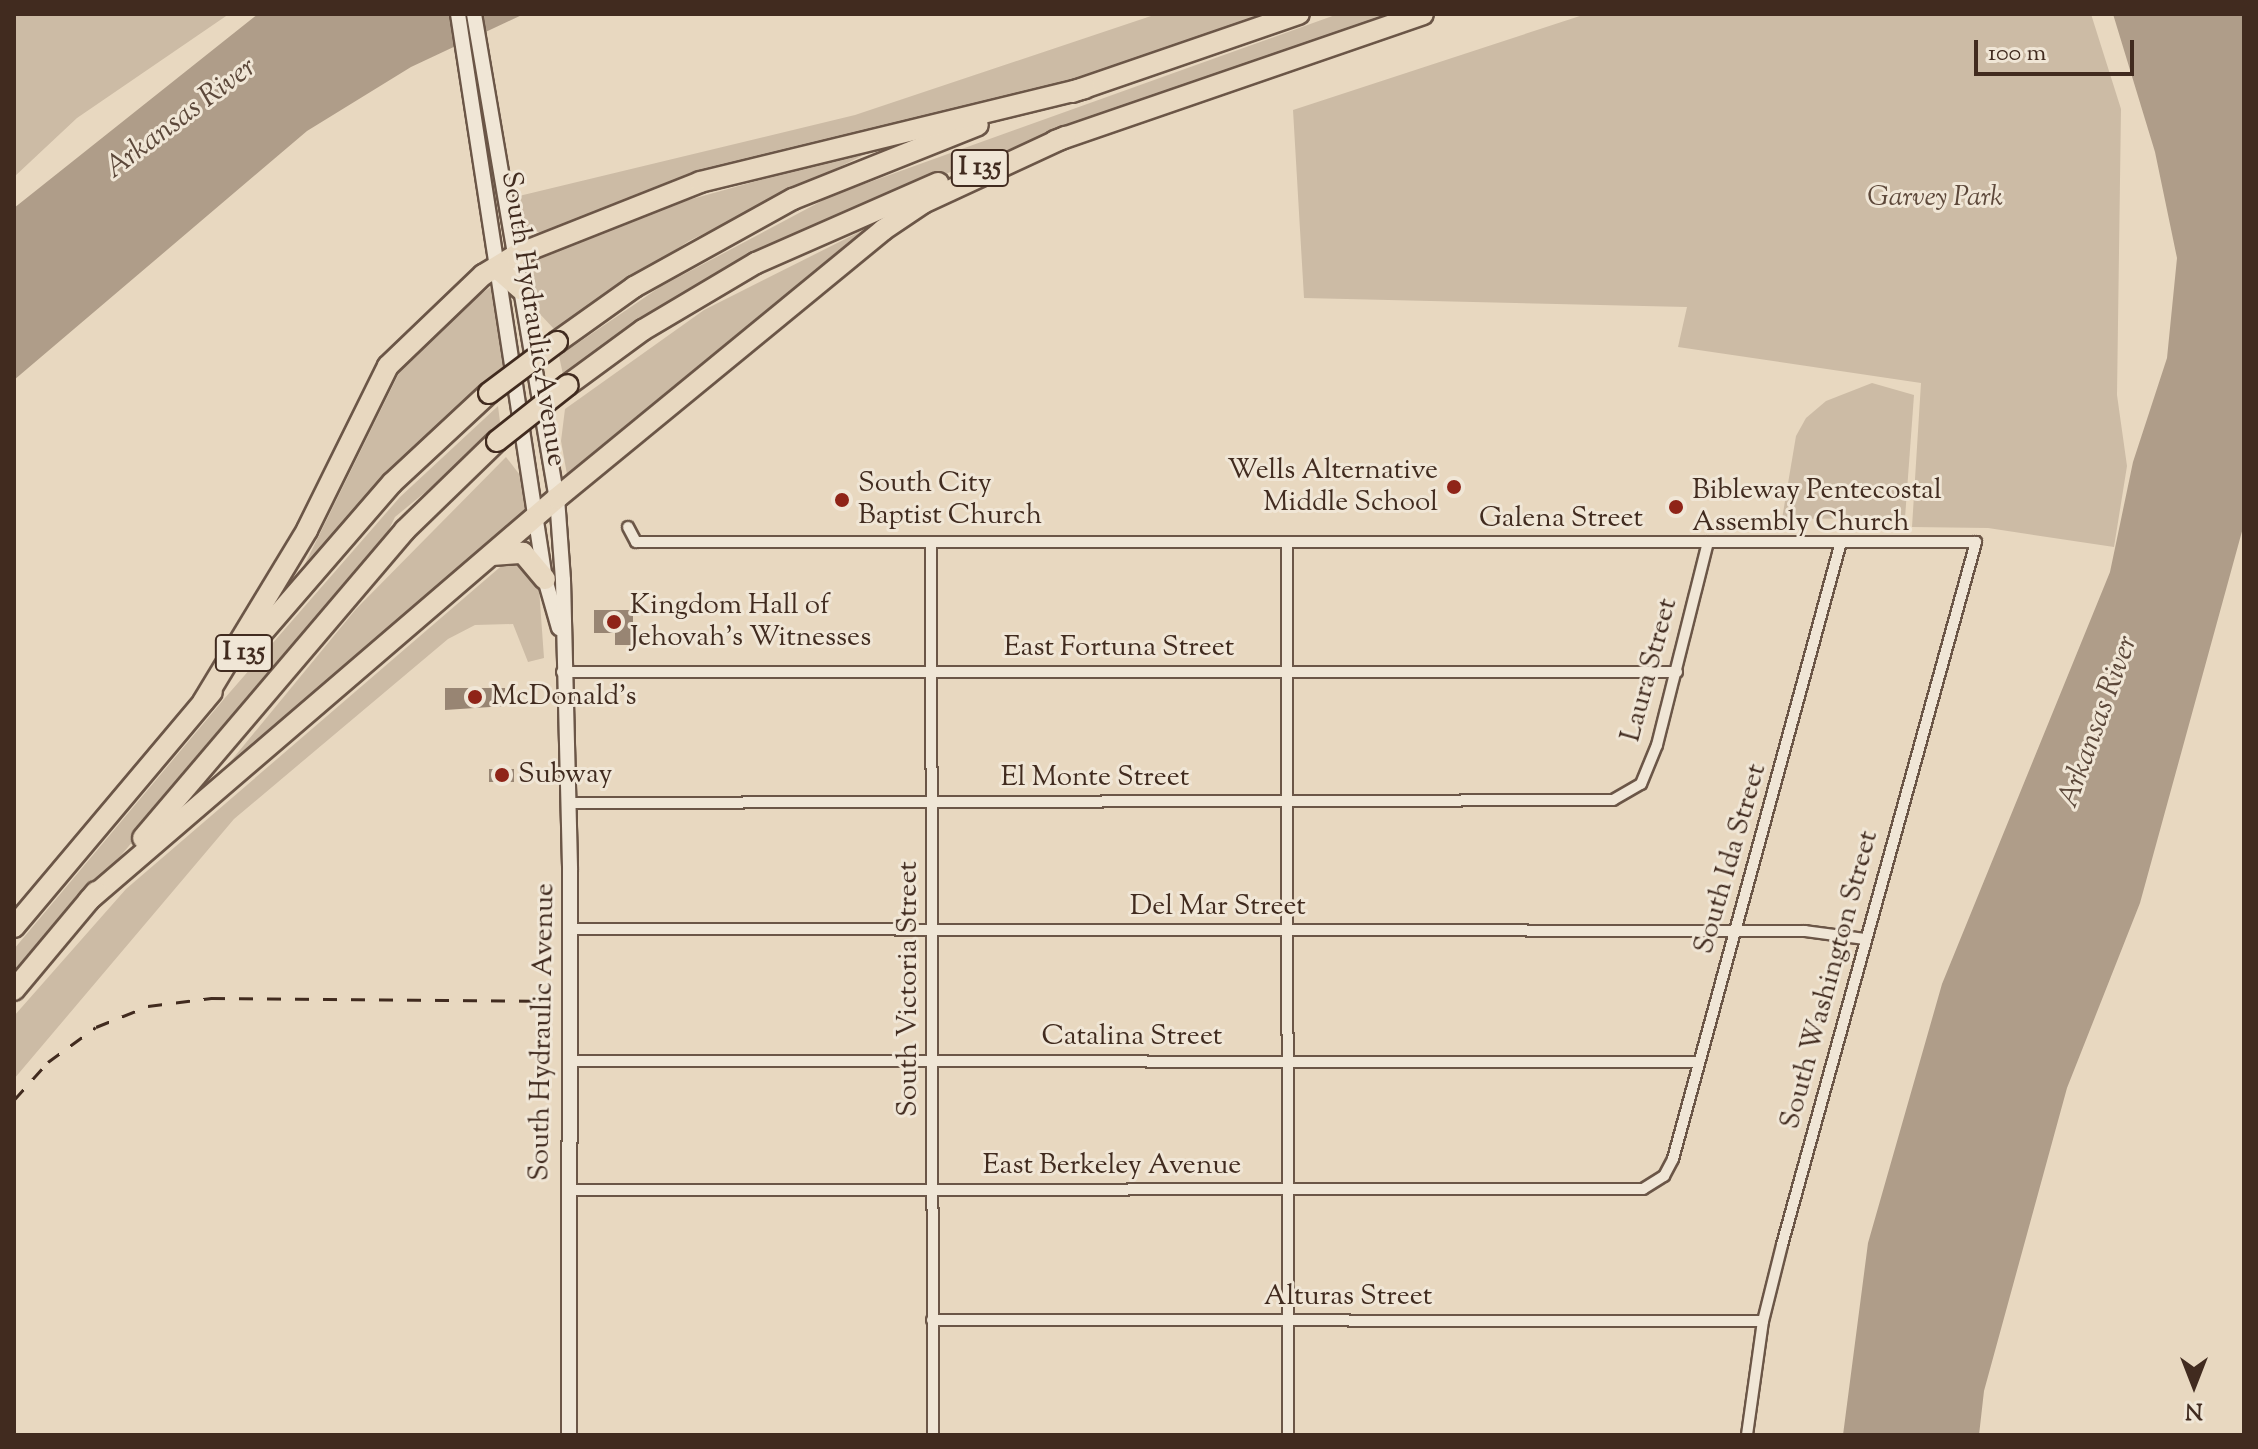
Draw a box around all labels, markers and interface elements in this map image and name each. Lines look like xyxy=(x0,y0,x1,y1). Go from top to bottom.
scale bar xyxy=(1978,24,2138,74)
text: 100 m xyxy=(1988,37,2046,71)
water label: Arkansas River xyxy=(98,50,264,188)
road number: I 135 xyxy=(950,146,1010,190)
street label: South Hydraulic Avenue xyxy=(493,169,573,469)
park label: Garvey Park xyxy=(1867,181,2003,215)
place label: Wells Alternative Middle School xyxy=(1227,454,1438,520)
place label: South City Baptist Church xyxy=(858,467,1042,533)
place label: Bibleway Pentecostal Assembly Church xyxy=(1692,474,1942,540)
marker: Wells Alternative Middle School xyxy=(1445,478,1463,496)
marker: South City Baptist Church xyxy=(833,491,851,509)
marker: Bibleway Pentecostal Assembly Church xyxy=(1667,498,1685,516)
street label: Galena Street xyxy=(1479,502,1643,536)
place label: Kingdom Hall of Jehovah's Witnesses xyxy=(630,589,871,655)
street label: Laura Street xyxy=(1615,595,1685,745)
marker: Kingdom Hall of Jehovah's Witnesses xyxy=(605,613,623,631)
road number: I 135 xyxy=(214,631,274,675)
street label: East Fortuna Street xyxy=(1004,631,1234,665)
water label: Arkansas River xyxy=(2051,631,2147,813)
place label: McDonald's xyxy=(491,680,637,714)
marker: McDonald's xyxy=(466,688,484,706)
place label: Subway xyxy=(518,758,612,792)
street label: South Ida Street xyxy=(1688,760,1774,958)
street label: El Monte Street xyxy=(1001,761,1189,795)
marker: Subway xyxy=(493,766,511,784)
street label: South Washington Street xyxy=(1774,827,1886,1133)
street label: South Victoria Street xyxy=(892,861,926,1117)
street label: South Hydraulic Avenue xyxy=(524,883,562,1181)
street label: Del Mar Street xyxy=(1130,890,1306,924)
street label: Catalina Street xyxy=(1042,1020,1222,1054)
street label: East Berkeley Avenue xyxy=(983,1149,1241,1183)
street label: Alturas Street xyxy=(1264,1280,1432,1314)
north arrow xyxy=(2154,1345,2234,1425)
text: N xyxy=(2185,1393,2203,1425)

